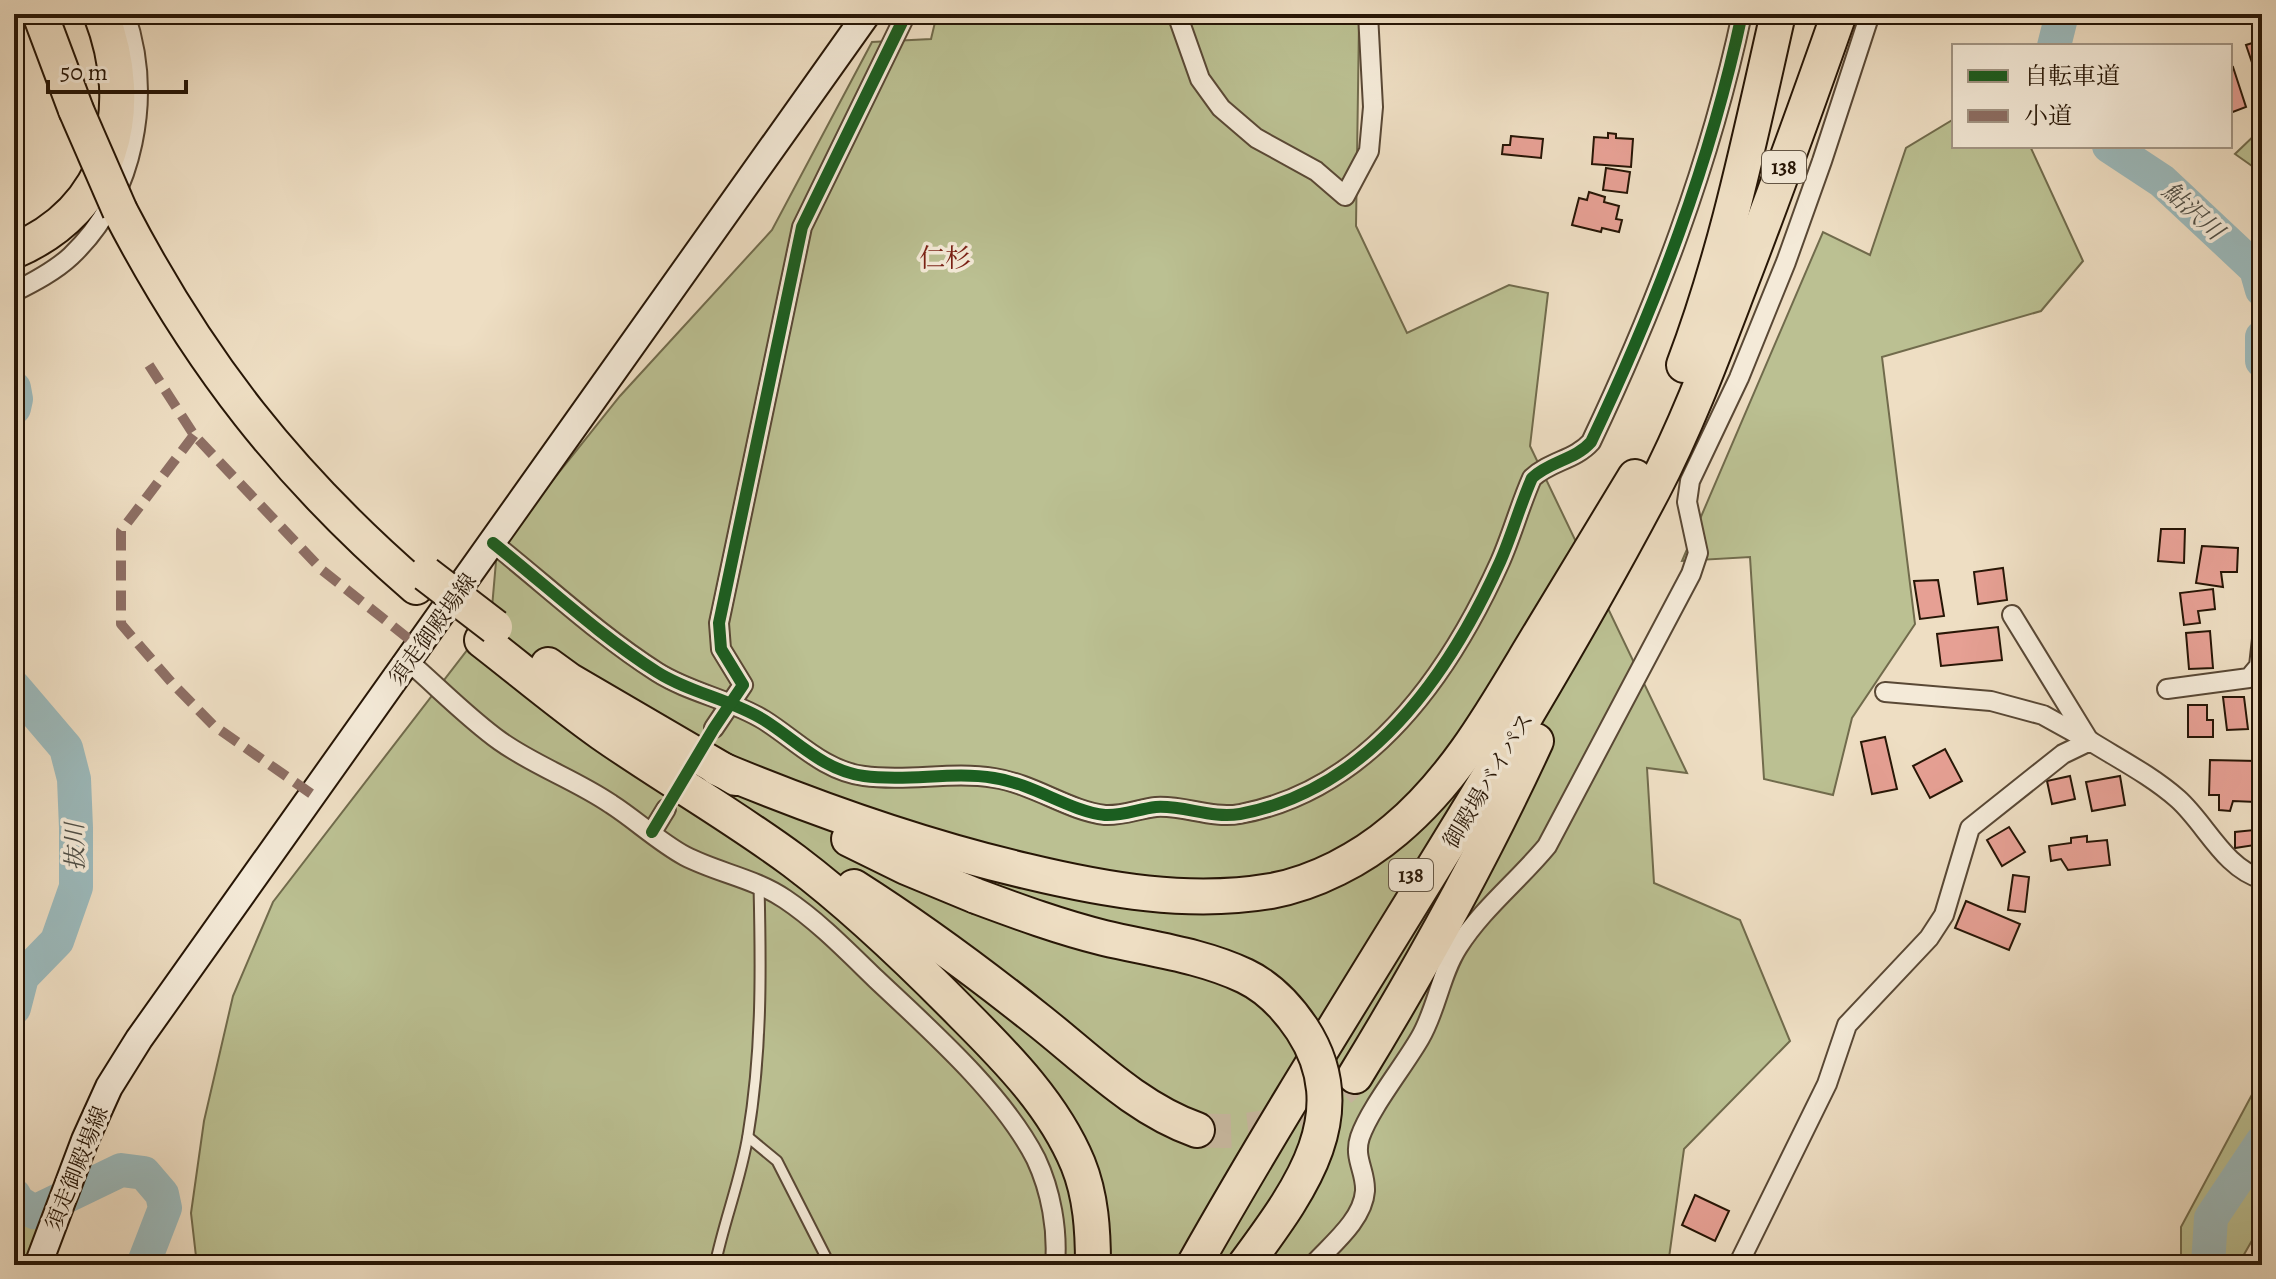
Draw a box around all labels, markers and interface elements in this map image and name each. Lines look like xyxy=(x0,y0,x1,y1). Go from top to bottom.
scale bar xyxy=(48,44,186,94)
legend xyxy=(1952,44,2232,148)
text: 50 m xyxy=(60,56,108,88)
text: 自転車道 xyxy=(2024,60,2120,92)
text: 小道 xyxy=(2024,100,2072,132)
road number: 138 xyxy=(1762,151,1806,183)
water label: 鮎沢川 xyxy=(2156,175,2233,249)
district label: 仁杉 xyxy=(919,241,971,276)
street label: 須走御殿場線 xyxy=(382,567,484,692)
street label: 御殿場バイパス xyxy=(1436,707,1541,854)
water label: 抜川 xyxy=(59,820,91,871)
road number: 138 xyxy=(1389,859,1433,891)
street label: 須走御殿場線 xyxy=(38,1102,116,1235)

